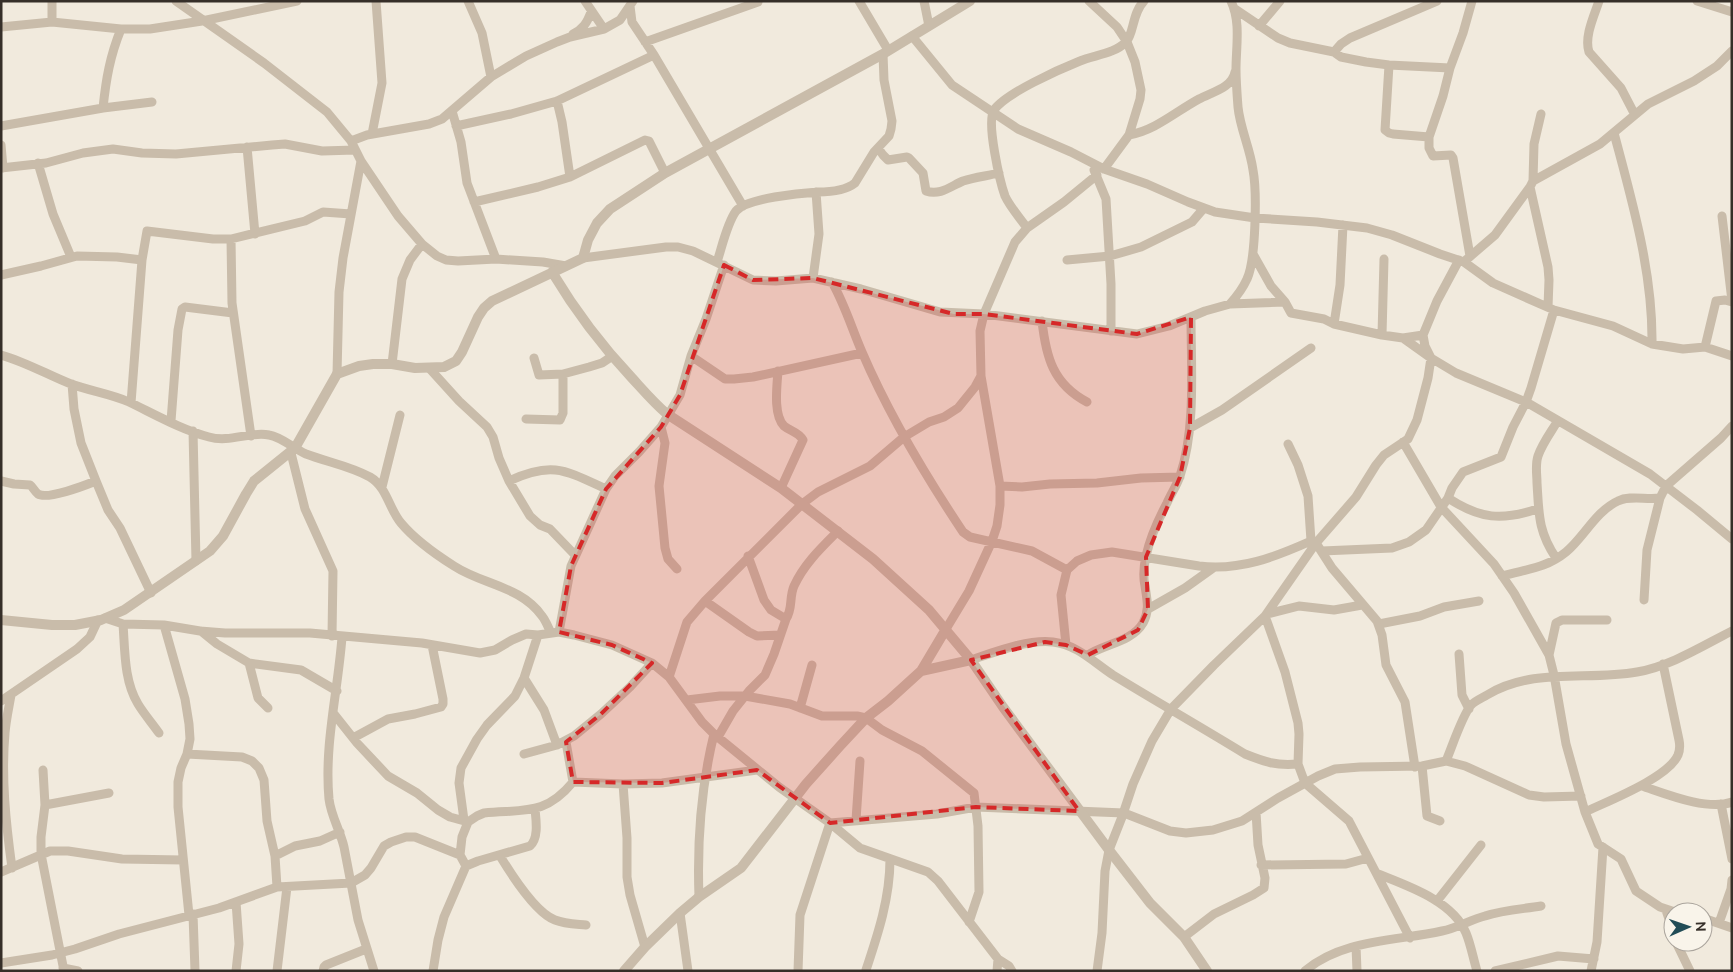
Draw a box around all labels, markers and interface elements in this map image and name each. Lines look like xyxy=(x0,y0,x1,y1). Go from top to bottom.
north arrow xyxy=(1663,902,1713,952)
text: N xyxy=(1693,921,1709,932)

